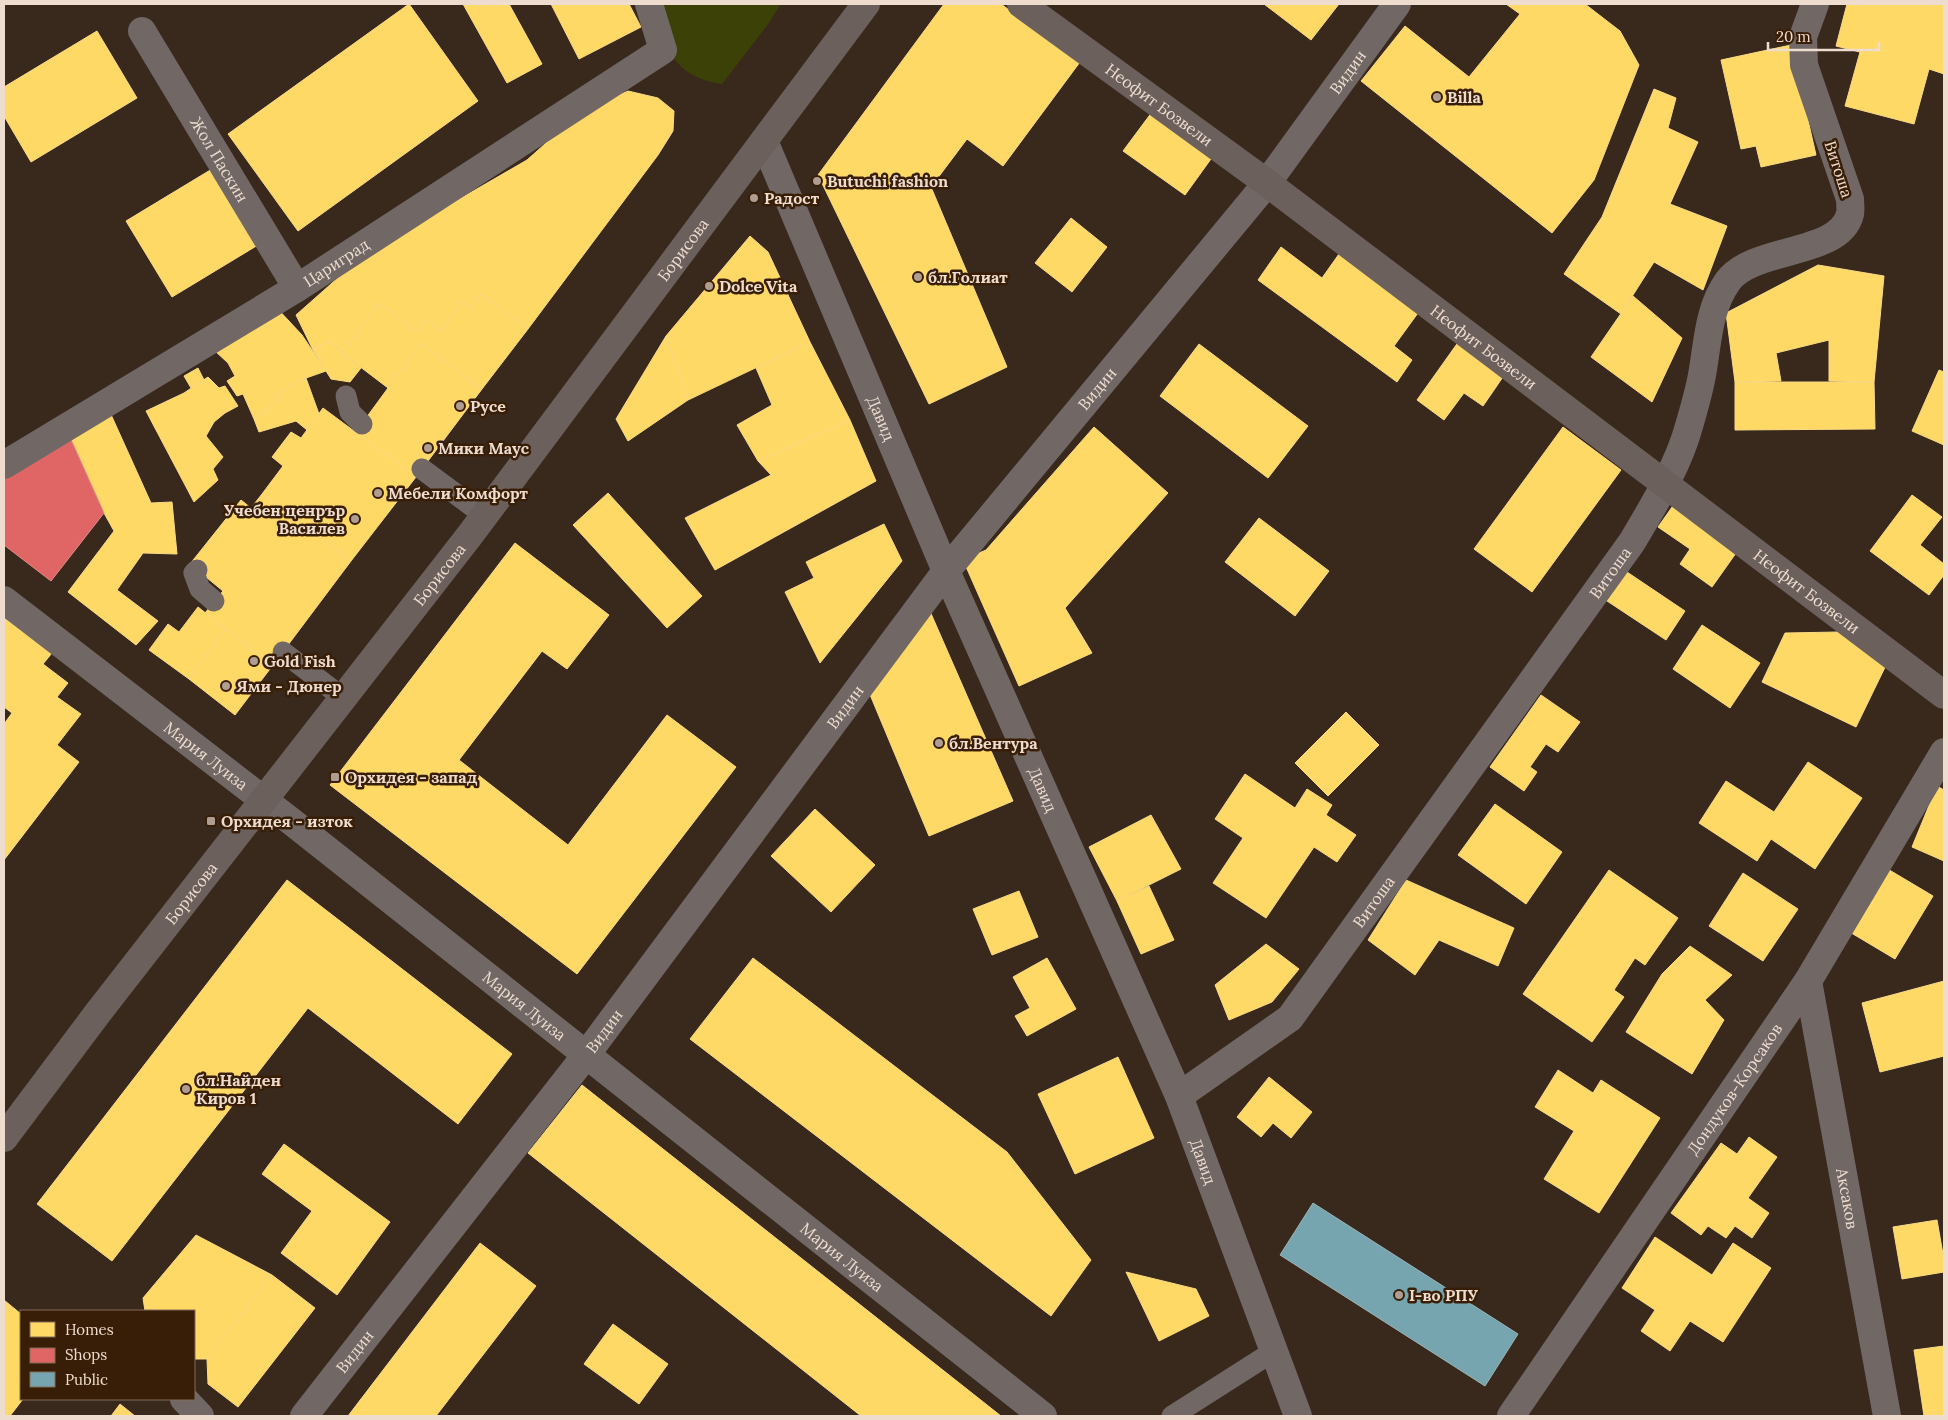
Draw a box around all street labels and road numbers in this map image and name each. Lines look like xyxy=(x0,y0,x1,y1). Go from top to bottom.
street label: Видин xyxy=(1325,46,1370,98)
street label: Неофит Бозвели xyxy=(1102,59,1217,150)
street label: Жол Паскин xyxy=(186,113,253,206)
street label: Витоша xyxy=(1820,138,1858,200)
street label: Борисова xyxy=(653,214,713,285)
street label: Цариград xyxy=(300,234,373,291)
street label: Неофит Бозвели xyxy=(1427,300,1541,394)
street label: Видин xyxy=(1073,363,1120,414)
street label: Давид xyxy=(863,393,900,444)
street label: Борисова xyxy=(409,539,470,610)
street label: Витоша xyxy=(1585,543,1635,602)
street label: Неофит Бозвели xyxy=(1750,545,1864,638)
street label: Видин xyxy=(822,681,868,733)
street label: Мария Луиза xyxy=(160,717,252,794)
street label: Давид xyxy=(1024,764,1062,816)
street label: Борисова xyxy=(161,858,221,928)
street label: Витоша xyxy=(1348,872,1399,931)
street label: Мария Луиза xyxy=(479,967,570,1045)
street label: Видин xyxy=(581,1005,627,1057)
street label: Дондуков-Корсаков xyxy=(1682,1019,1786,1158)
street label: Давид xyxy=(1186,1136,1221,1187)
street label: Аксаков xyxy=(1832,1165,1863,1230)
street label: Мария Луиза xyxy=(796,1218,888,1296)
street label: Видин xyxy=(331,1326,378,1377)

